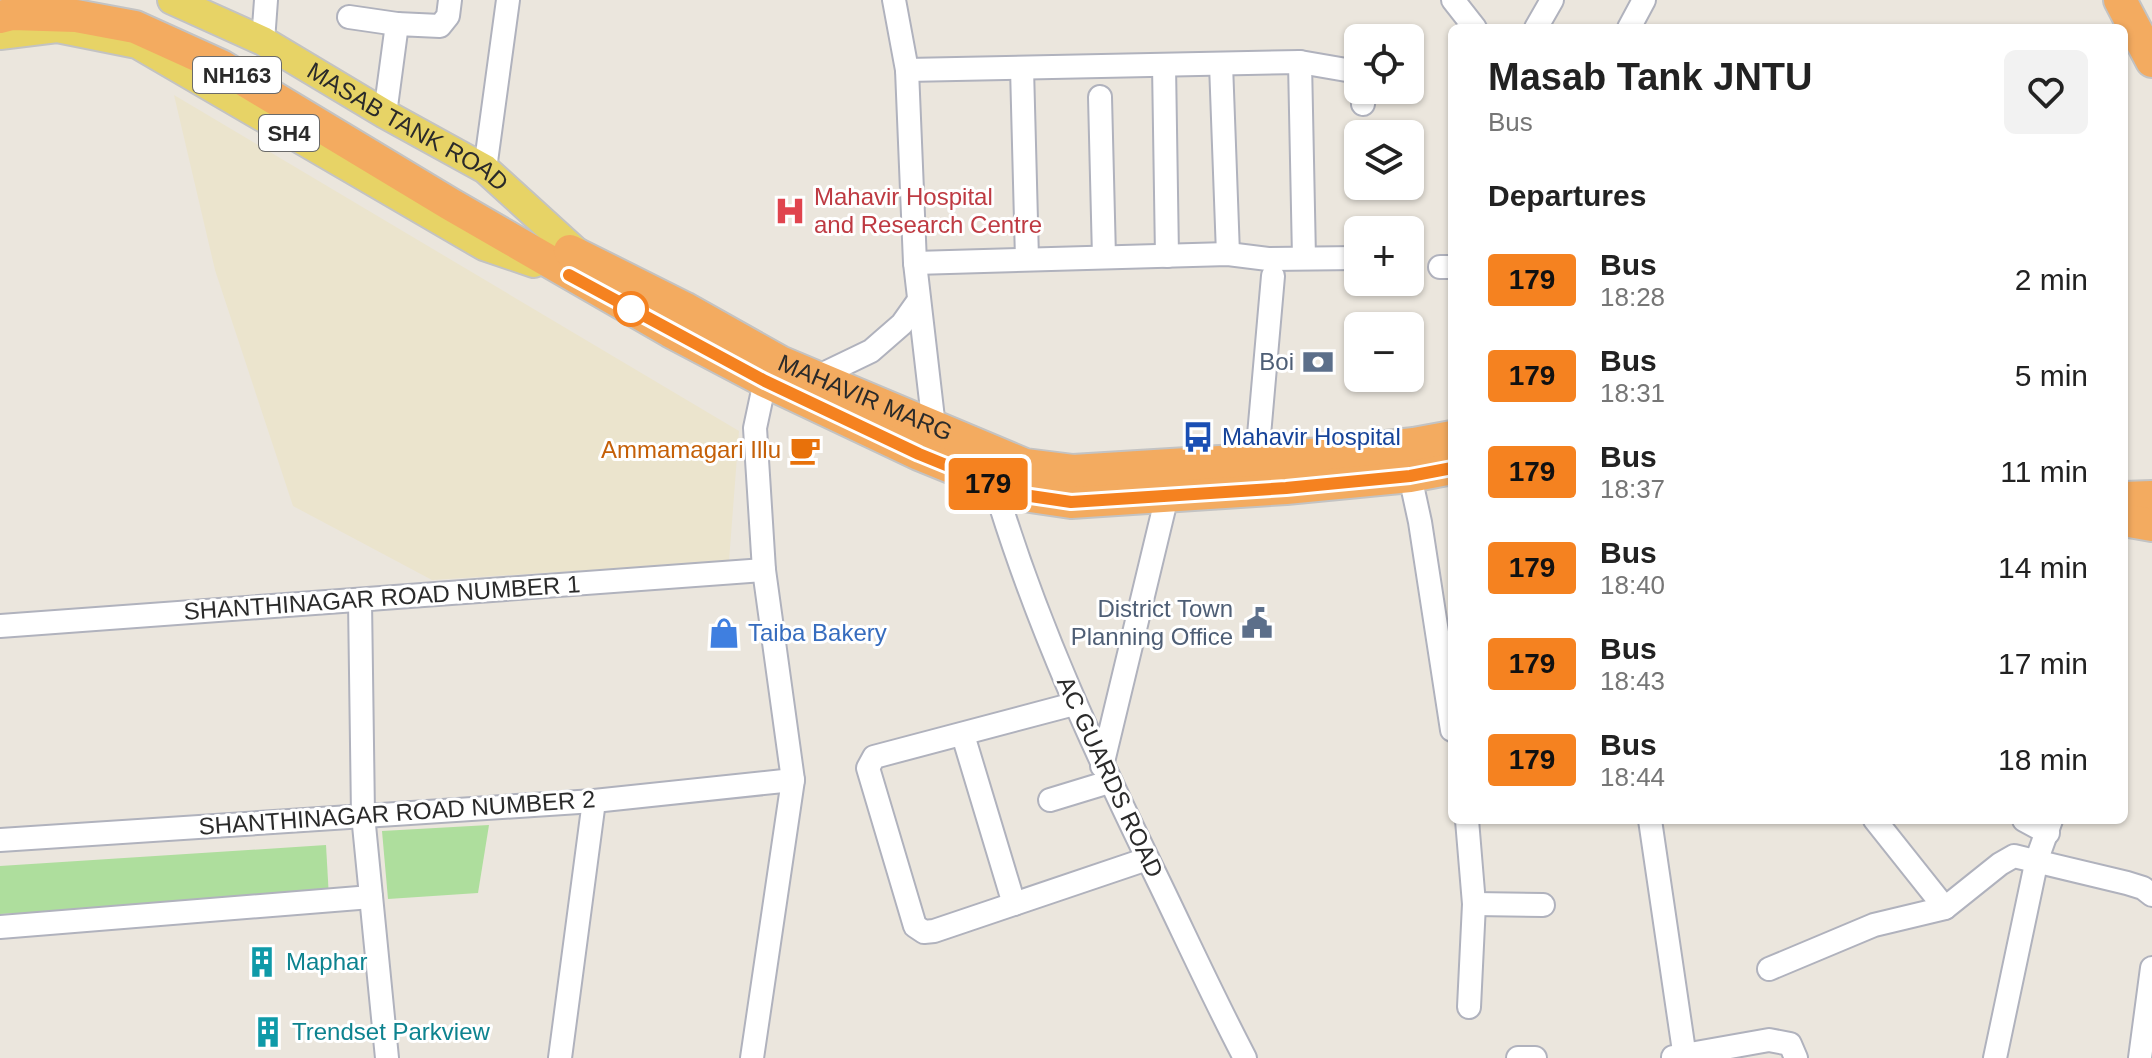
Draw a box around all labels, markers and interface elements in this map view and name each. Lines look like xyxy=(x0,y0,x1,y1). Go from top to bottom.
map controls xyxy=(1344,24,1424,392)
button: locate xyxy=(1344,24,1424,104)
button: heart xyxy=(2004,50,2088,134)
text: Masab Tank JNTU xyxy=(1488,56,1812,98)
road number: NH163 xyxy=(193,57,281,93)
street label: MASAB TANK ROAD xyxy=(303,57,514,196)
text: Bus xyxy=(1488,107,1533,137)
road number: SH4 xyxy=(259,115,319,151)
button: layers xyxy=(1344,120,1424,200)
text: Departures xyxy=(1488,179,1646,212)
place label: Mahavir Hospital and Research Centre xyxy=(814,183,1042,238)
hospital icon: Mahavir Hospital and Research Centre xyxy=(773,194,807,228)
button: + xyxy=(1344,216,1424,296)
text: Bus xyxy=(1600,248,1657,281)
text: 2 min xyxy=(2015,263,2088,296)
text: 179 xyxy=(1509,264,1555,295)
text: 18:28 xyxy=(1600,282,1665,312)
unlabelled marker xyxy=(614,292,648,326)
button: − xyxy=(1344,312,1424,392)
text: Bus xyxy=(1600,344,1657,377)
bank icon: Boi xyxy=(1301,345,1335,379)
place label: Boi xyxy=(1259,348,1294,375)
street label: MAHAVIR MARG xyxy=(774,349,956,446)
text: 5 min xyxy=(2015,359,2088,392)
text: 179 xyxy=(1509,360,1555,391)
text: 18:31 xyxy=(1600,378,1665,408)
bus stop icon: Mahavir Hospital xyxy=(1181,420,1215,454)
place label: Mahavir Hospital xyxy=(1222,423,1401,450)
cafe icon: Ammamagari Illu xyxy=(788,433,822,467)
place label: Ammamagari Illu xyxy=(601,436,781,463)
text: Bus xyxy=(1600,440,1657,473)
text: 11 min xyxy=(2000,455,2088,488)
text: 179 xyxy=(1509,456,1555,487)
line badge: 179 xyxy=(942,458,1034,510)
text: 179 xyxy=(965,468,1011,499)
text: 18:37 xyxy=(1600,474,1665,504)
text: Bus xyxy=(1600,536,1657,569)
text: 14 min xyxy=(1998,551,2088,584)
text: 179 xyxy=(1509,552,1555,583)
street label: SHANTHINAGAR ROAD NUMBER 1 xyxy=(183,570,581,625)
text: 18:40 xyxy=(1600,570,1665,600)
place label: District Town Planning Office xyxy=(1071,595,1233,650)
public building icon: District Town Planning Office xyxy=(1240,606,1274,640)
shop icon: Taiba Bakery xyxy=(707,616,741,650)
place label: Taiba Bakery xyxy=(748,619,887,646)
text: Bus xyxy=(1600,632,1657,665)
text: 17 min xyxy=(1998,647,2088,680)
text: 179 xyxy=(1509,648,1555,679)
text: 18:43 xyxy=(1600,666,1665,696)
street label: AC GUARDS ROAD xyxy=(1052,672,1169,882)
text: Bus xyxy=(1600,728,1657,761)
text: 18 min xyxy=(1998,743,2088,776)
text: 179 xyxy=(1509,744,1555,775)
text: 18:44 xyxy=(1600,762,1665,792)
street label: SHANTHINAGAR ROAD NUMBER 2 xyxy=(198,785,596,840)
building icon: Maphar xyxy=(245,945,279,979)
place label: Maphar xyxy=(286,948,367,975)
building icon: Trendset Parkview xyxy=(251,1015,285,1049)
place label: Trendset Parkview xyxy=(292,1018,491,1045)

